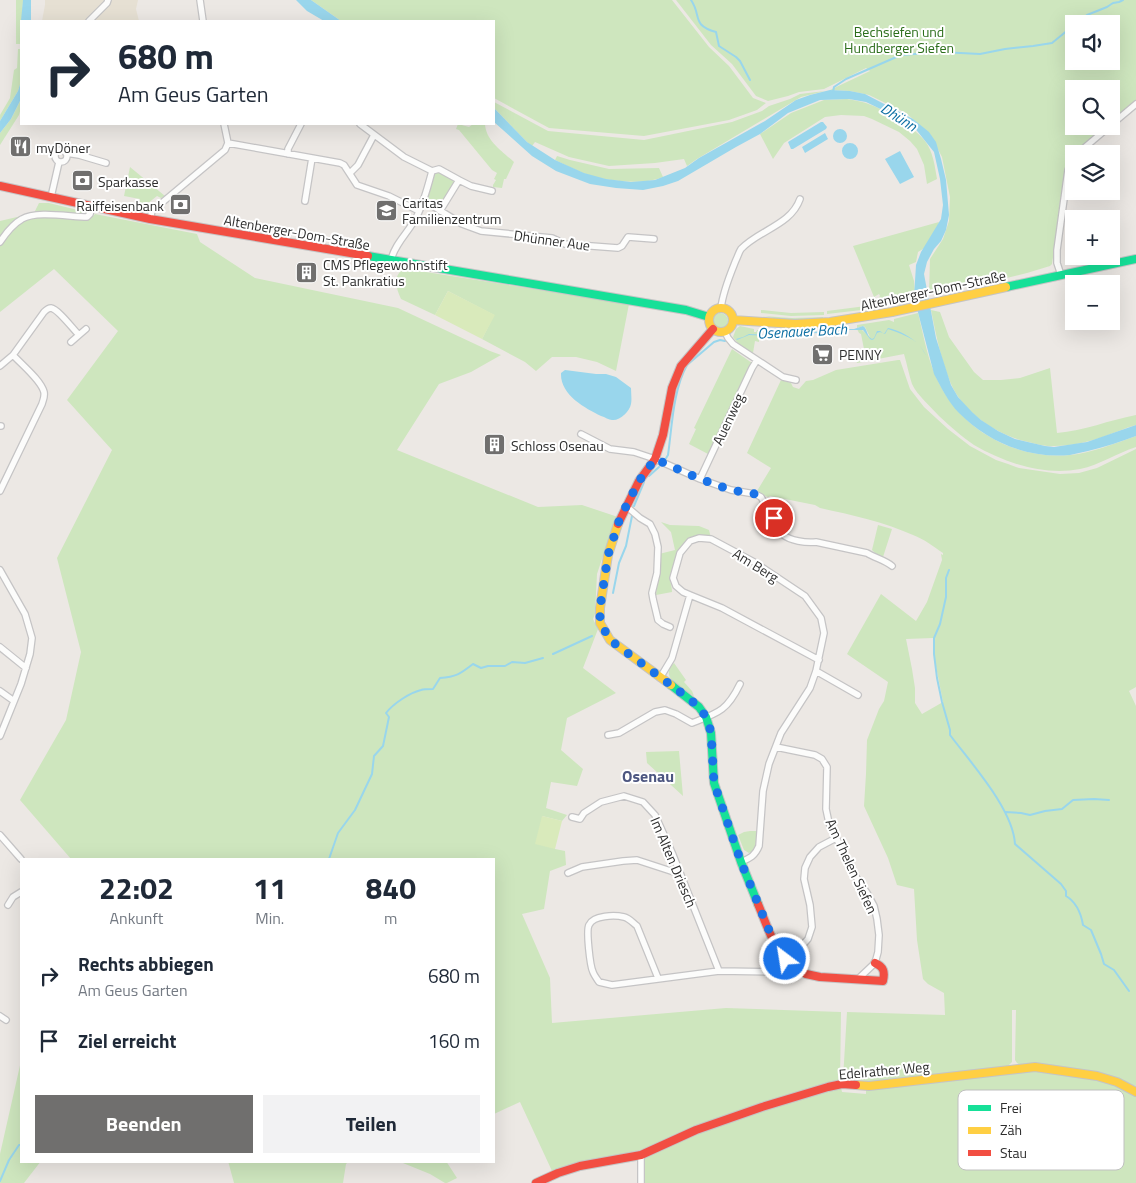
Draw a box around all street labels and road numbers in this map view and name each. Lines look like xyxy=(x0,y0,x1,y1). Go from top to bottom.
street label: Altenberger-Dom-Straße xyxy=(222,209,372,255)
street label: Dhünner Aue xyxy=(512,224,592,256)
street label: Altenberger-Dom-Straße xyxy=(858,264,1008,316)
street label: Auenweg xyxy=(707,390,749,448)
street label: Am Berg xyxy=(729,543,783,587)
street label: Im Alten Driesch xyxy=(645,813,703,911)
street label: Am Thelen Siefen xyxy=(821,815,883,917)
street label: Edelrather Weg xyxy=(838,1056,930,1084)

